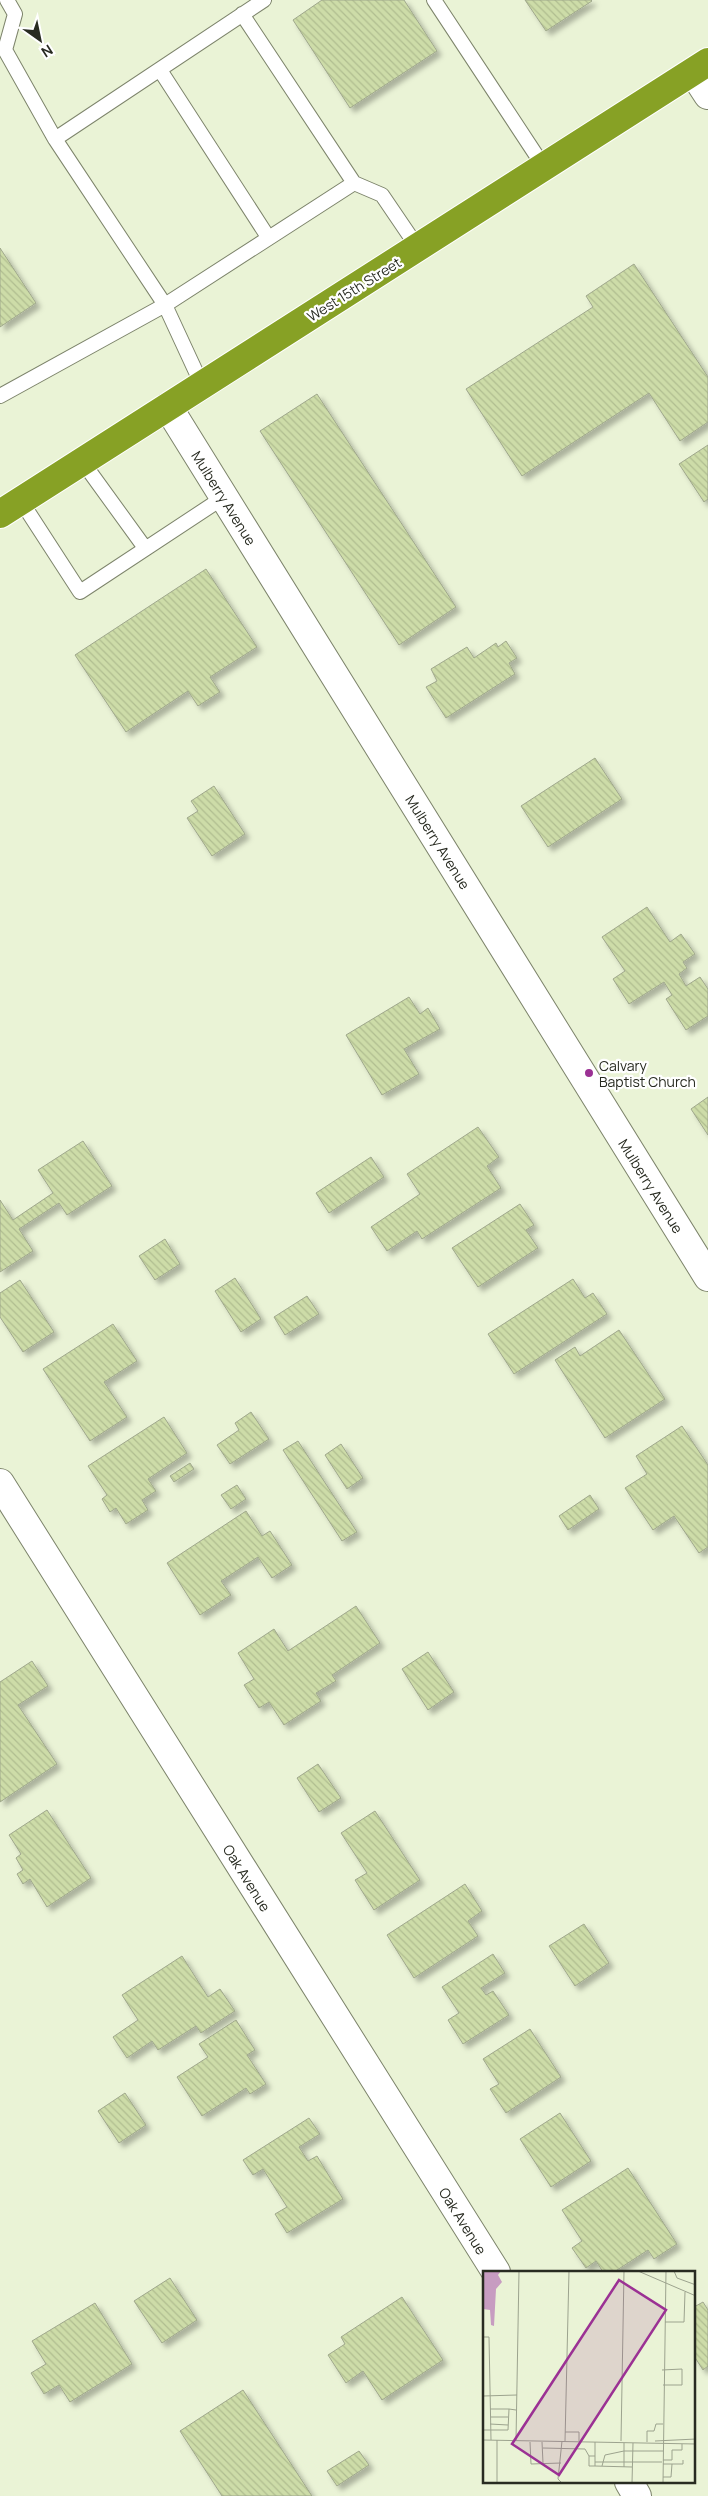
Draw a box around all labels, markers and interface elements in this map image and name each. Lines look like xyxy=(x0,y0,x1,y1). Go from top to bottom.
north arrow xyxy=(15,15,65,65)
text: N xyxy=(38,41,57,62)
street label: West 15th Street xyxy=(303,252,405,326)
street label: Mulberry Avenue xyxy=(187,447,261,549)
street label: Mulberry Avenue xyxy=(401,791,475,893)
place label: Calvary Baptist Church xyxy=(599,1056,696,1091)
marker: Calvary Baptist Church xyxy=(583,1067,595,1079)
street label: Mulberry Avenue xyxy=(614,1135,688,1237)
street label: Oak Avenue xyxy=(219,1841,275,1915)
street label: Oak Avenue xyxy=(435,2184,491,2258)
inset map xyxy=(483,2271,696,2484)

